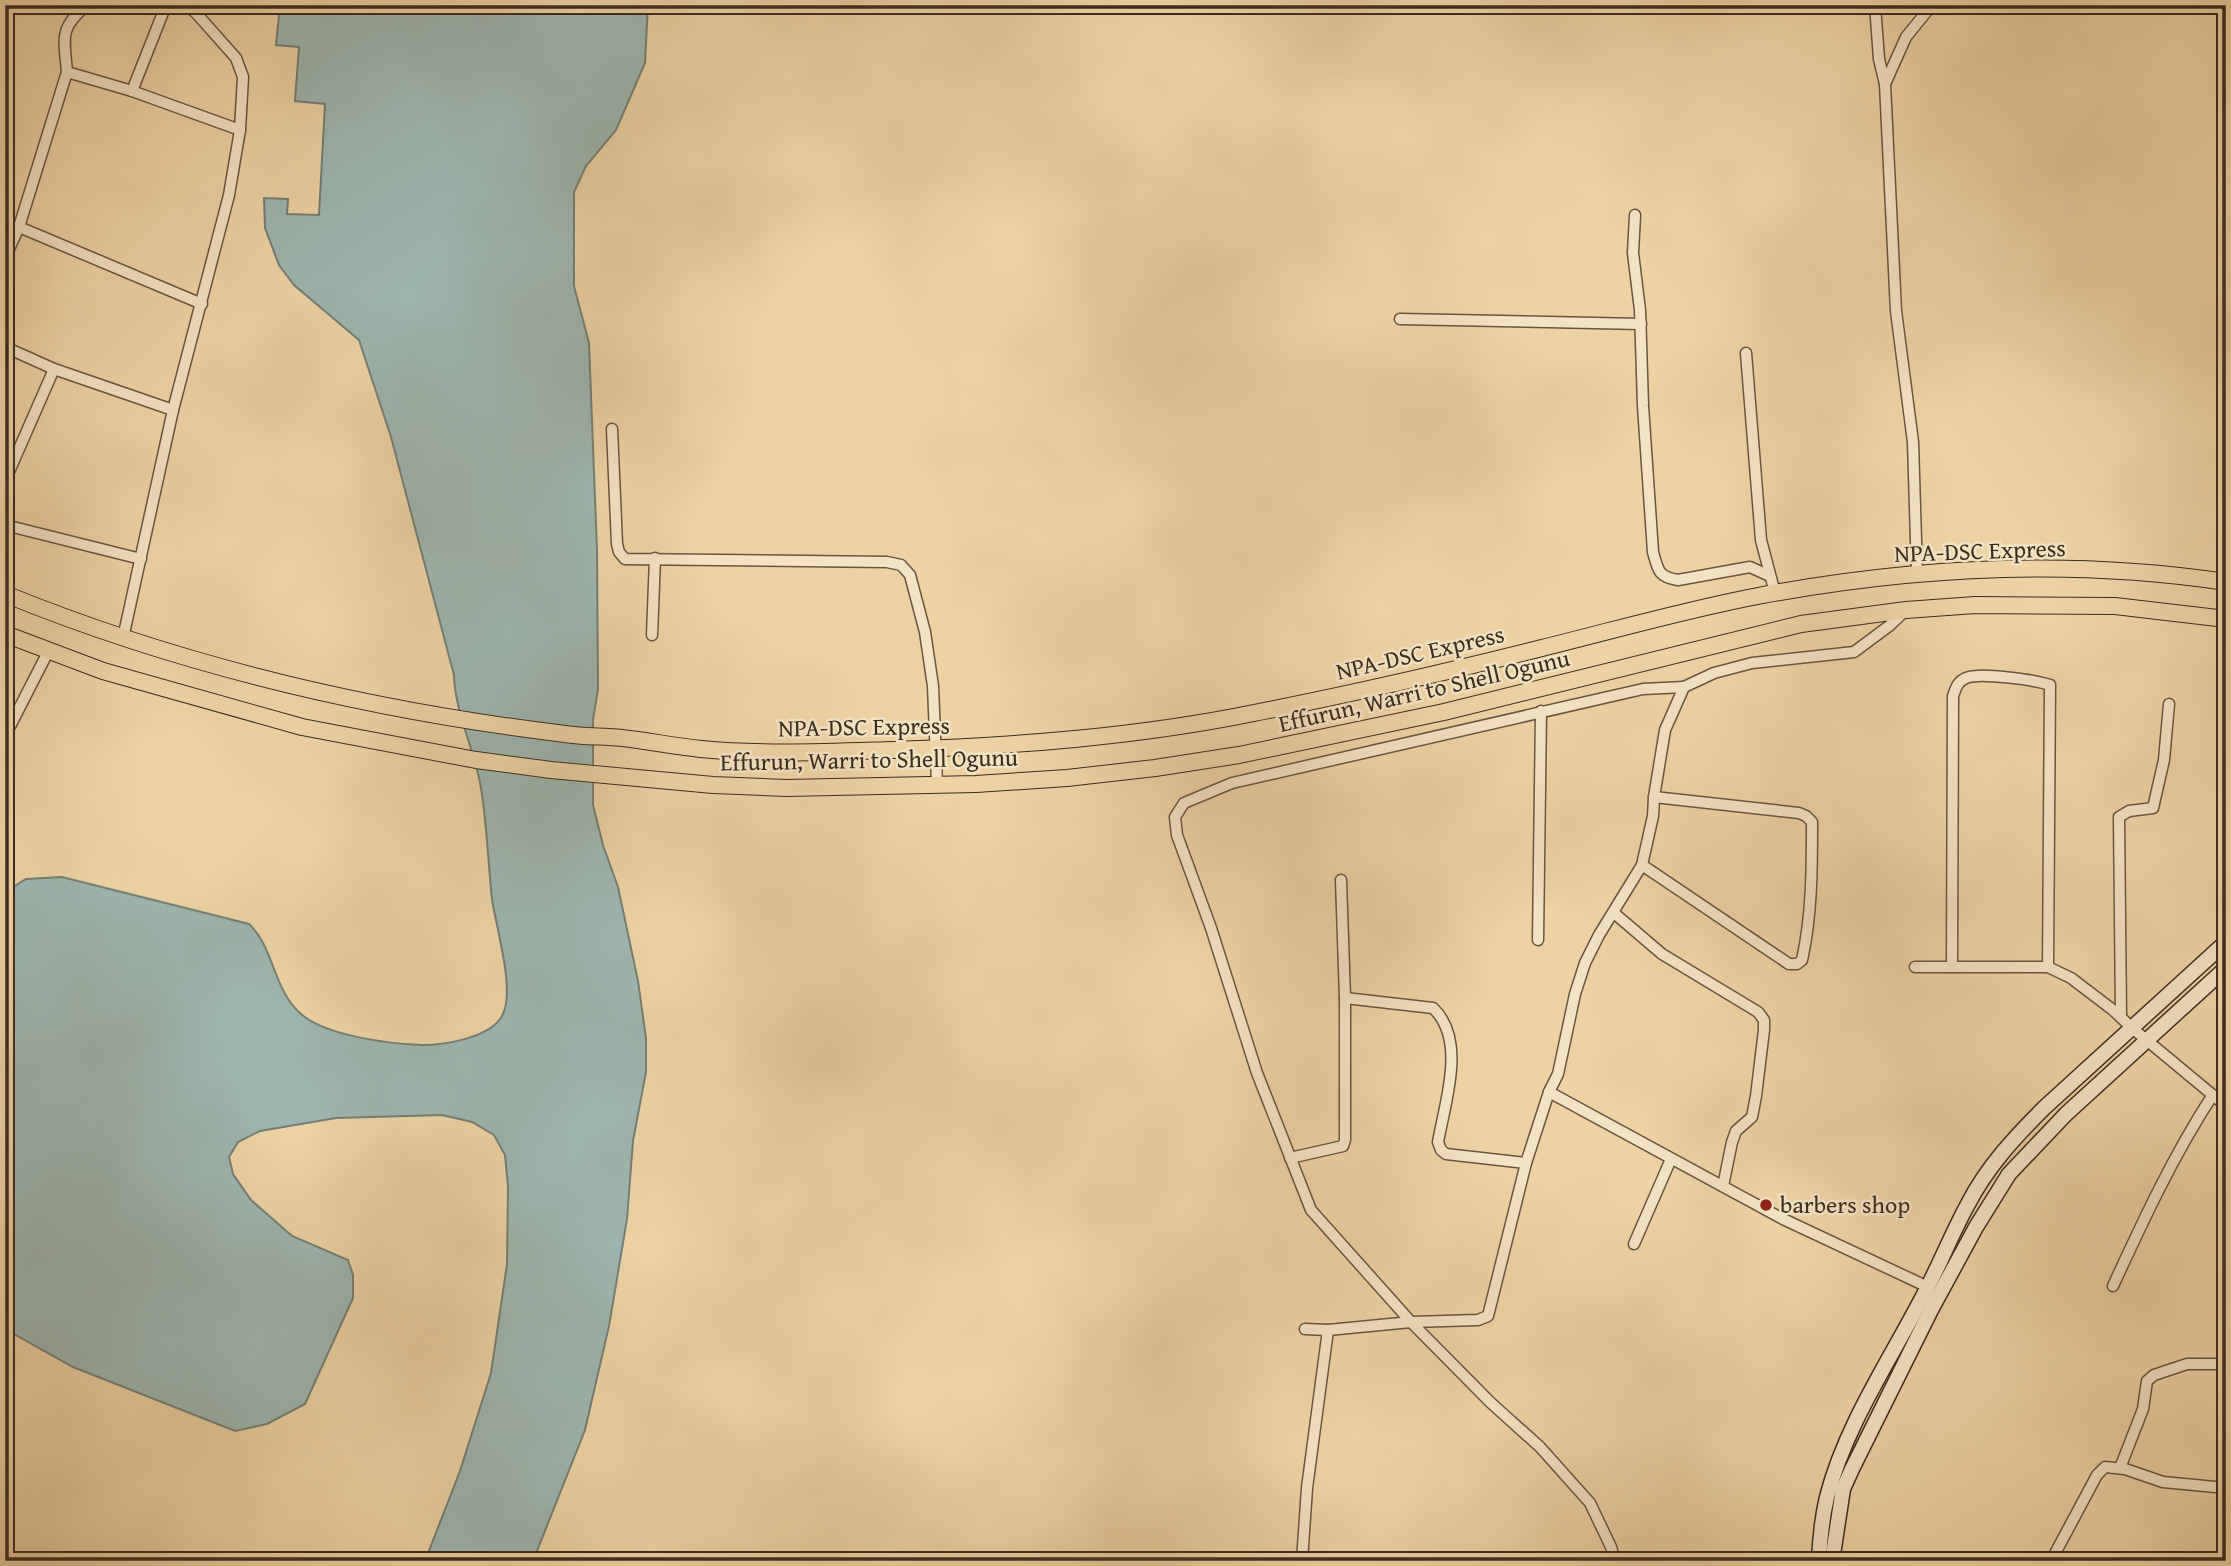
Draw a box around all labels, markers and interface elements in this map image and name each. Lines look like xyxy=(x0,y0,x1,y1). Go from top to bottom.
street label: NPA-DSC Express xyxy=(1894,530,2066,571)
street label: NPA-DSC Express xyxy=(1332,616,1507,689)
street label: Effurun, Warri to Shell Ogunu xyxy=(1275,640,1573,741)
street label: NPA-DSC Express xyxy=(778,708,950,745)
street label: Effurun, Warri to Shell Ogunu xyxy=(720,739,1018,780)
place label: barbers shop xyxy=(1780,1187,1910,1222)
marker: barbers shop xyxy=(1758,1197,1774,1213)

